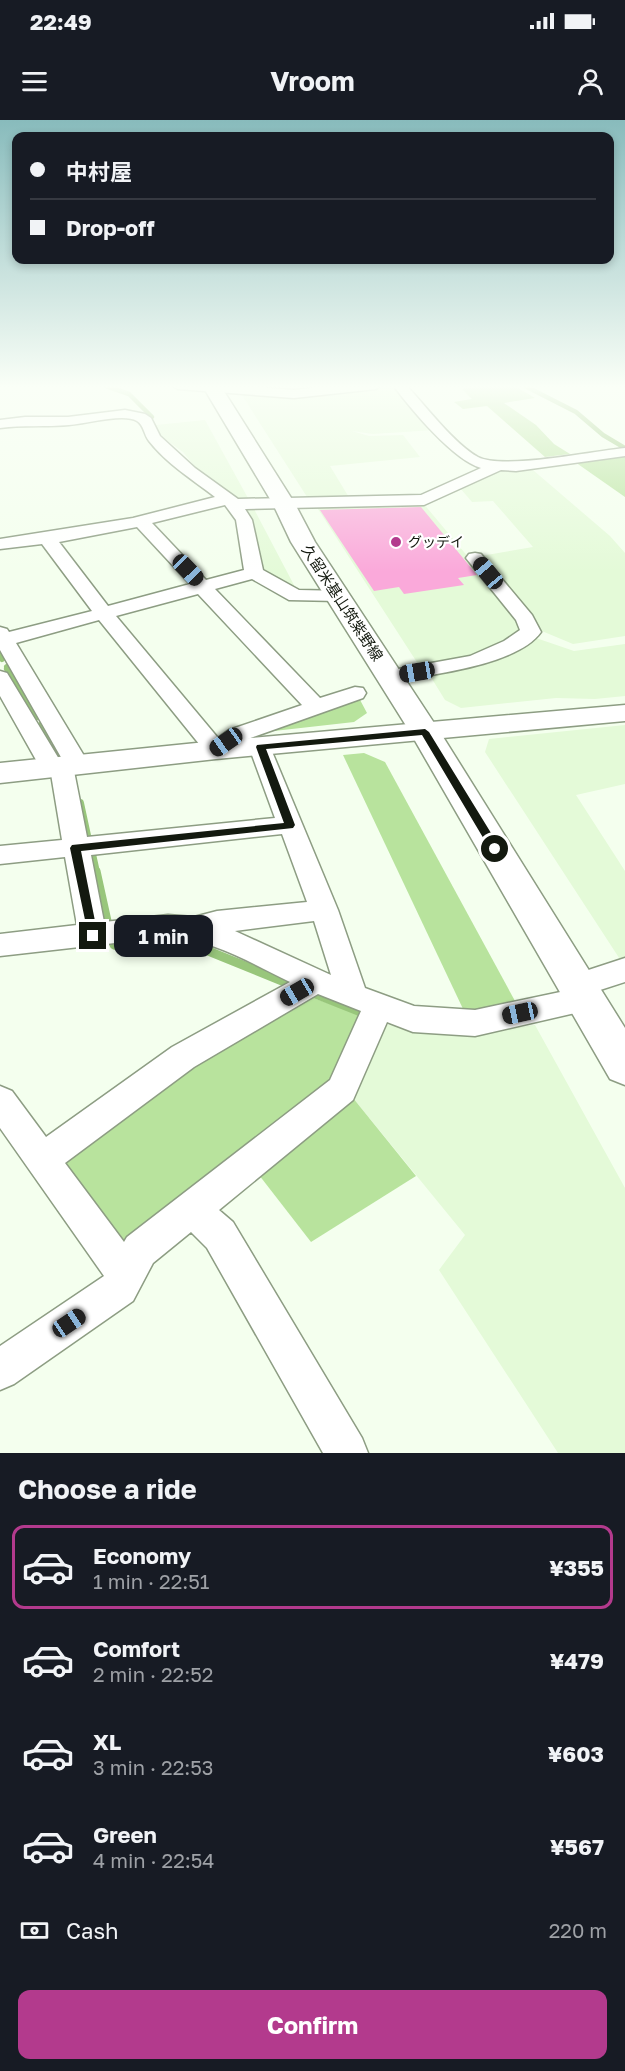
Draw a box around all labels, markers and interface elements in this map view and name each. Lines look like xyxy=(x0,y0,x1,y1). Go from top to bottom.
text: 22:49 xyxy=(30,8,92,35)
icon: menu xyxy=(18,65,51,98)
text: Vroom xyxy=(270,65,355,97)
icon: person xyxy=(574,65,607,98)
text: 中村屋 xyxy=(66,158,132,185)
text: Drop-off xyxy=(66,214,155,241)
place label: グッデイ xyxy=(408,533,464,550)
marker: グッデイ xyxy=(389,535,403,549)
street label: 久留米基山筑紫野線 xyxy=(299,541,387,664)
car xyxy=(169,551,207,589)
car xyxy=(470,553,506,593)
car xyxy=(398,660,436,684)
car xyxy=(206,724,246,760)
route start xyxy=(481,835,508,862)
callout: 1 min xyxy=(114,915,213,957)
route end xyxy=(79,922,106,949)
text: 1 min xyxy=(138,924,189,948)
car xyxy=(277,975,317,1009)
car xyxy=(501,1000,539,1026)
car xyxy=(49,1305,89,1341)
text: Choose a ride xyxy=(18,1473,197,1505)
icon: car xyxy=(21,1540,75,1594)
text: Economy xyxy=(93,1542,191,1569)
text: ¥355 xyxy=(549,1554,604,1581)
text: 1 min · 22:51 xyxy=(93,1569,210,1593)
icon: car xyxy=(21,1633,75,1687)
text: Comfort xyxy=(93,1635,180,1662)
text: ¥479 xyxy=(550,1647,604,1674)
text: 2 min · 22:52 xyxy=(93,1662,213,1686)
icon: car xyxy=(21,1726,75,1780)
text: XL xyxy=(93,1728,121,1755)
text: ¥603 xyxy=(548,1740,604,1767)
text: 3 min · 22:53 xyxy=(93,1755,214,1779)
icon: car xyxy=(21,1819,75,1873)
text: Green xyxy=(93,1821,157,1848)
text: ¥567 xyxy=(550,1833,604,1860)
text: 4 min · 22:54 xyxy=(93,1848,215,1872)
icon: cash xyxy=(18,1914,51,1947)
text: Cash xyxy=(66,1917,119,1944)
text: 220 m xyxy=(549,1918,607,1942)
button: Confirm xyxy=(18,1990,607,2059)

